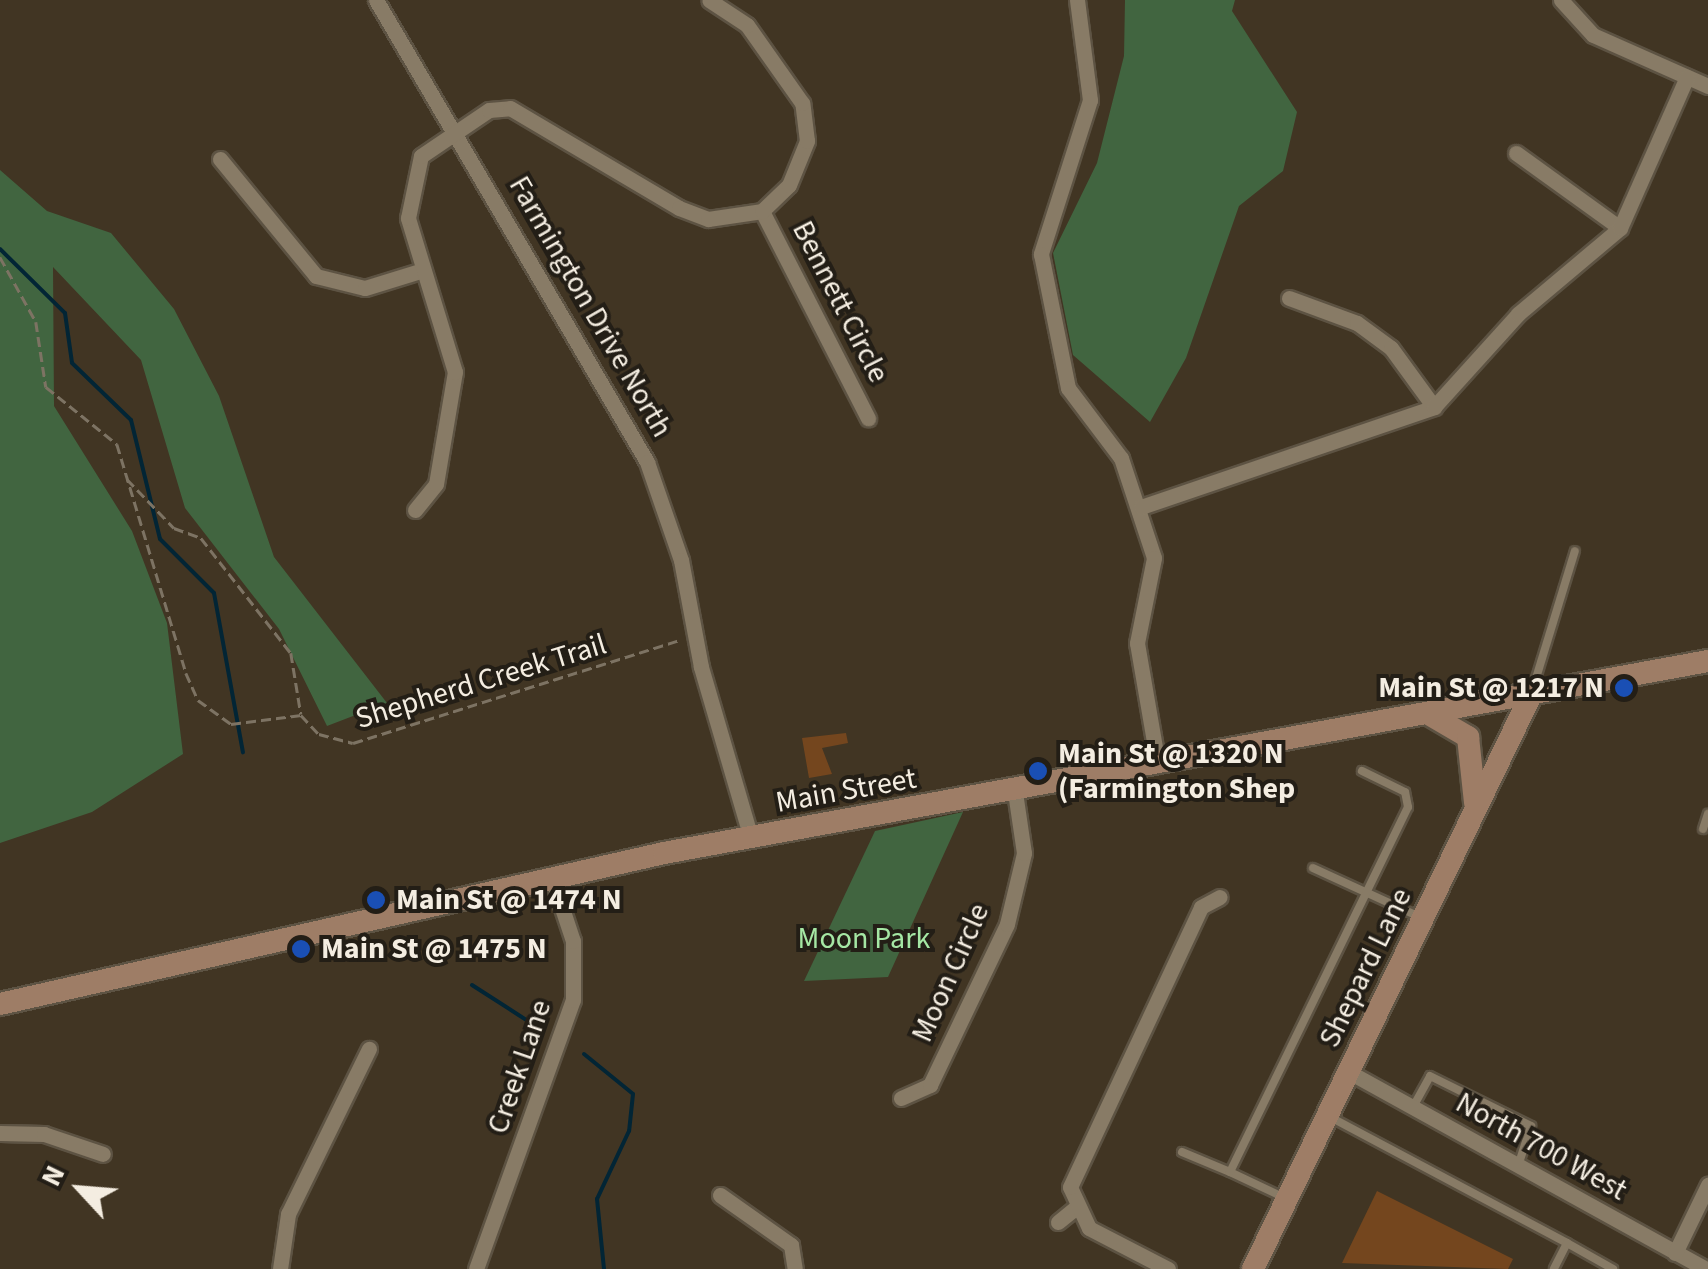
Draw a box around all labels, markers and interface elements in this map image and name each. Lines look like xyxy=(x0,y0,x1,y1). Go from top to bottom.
street label: Farmington Drive North xyxy=(501,170,679,444)
street label: Bennett Circle xyxy=(784,215,896,389)
street label: Shepherd Creek Trail xyxy=(351,627,611,737)
place label: Main St @ 1217 N xyxy=(1378,670,1604,706)
marker: Main St @ 1217 N xyxy=(1613,677,1635,699)
place label: Main St @ 1320 N (Farmington Shep xyxy=(1058,736,1295,806)
marker: Main St @ 1320 N (Farmington Shep xyxy=(1027,760,1049,782)
street label: Main Street xyxy=(773,761,919,821)
place label: Main St @ 1474 N xyxy=(396,882,622,918)
street label: Shepard Lane xyxy=(1312,883,1420,1053)
marker: Main St @ 1474 N xyxy=(365,889,387,911)
street label: Moon Circle xyxy=(905,898,997,1048)
park label: Moon Park xyxy=(798,921,930,957)
place label: Main St @ 1475 N xyxy=(321,931,547,967)
marker: Main St @ 1475 N xyxy=(290,938,312,960)
street label: Creek Lane xyxy=(480,996,560,1138)
street label: North 700 West xyxy=(1449,1085,1633,1209)
north arrow xyxy=(30,1139,130,1239)
text: N xyxy=(31,1159,75,1193)

